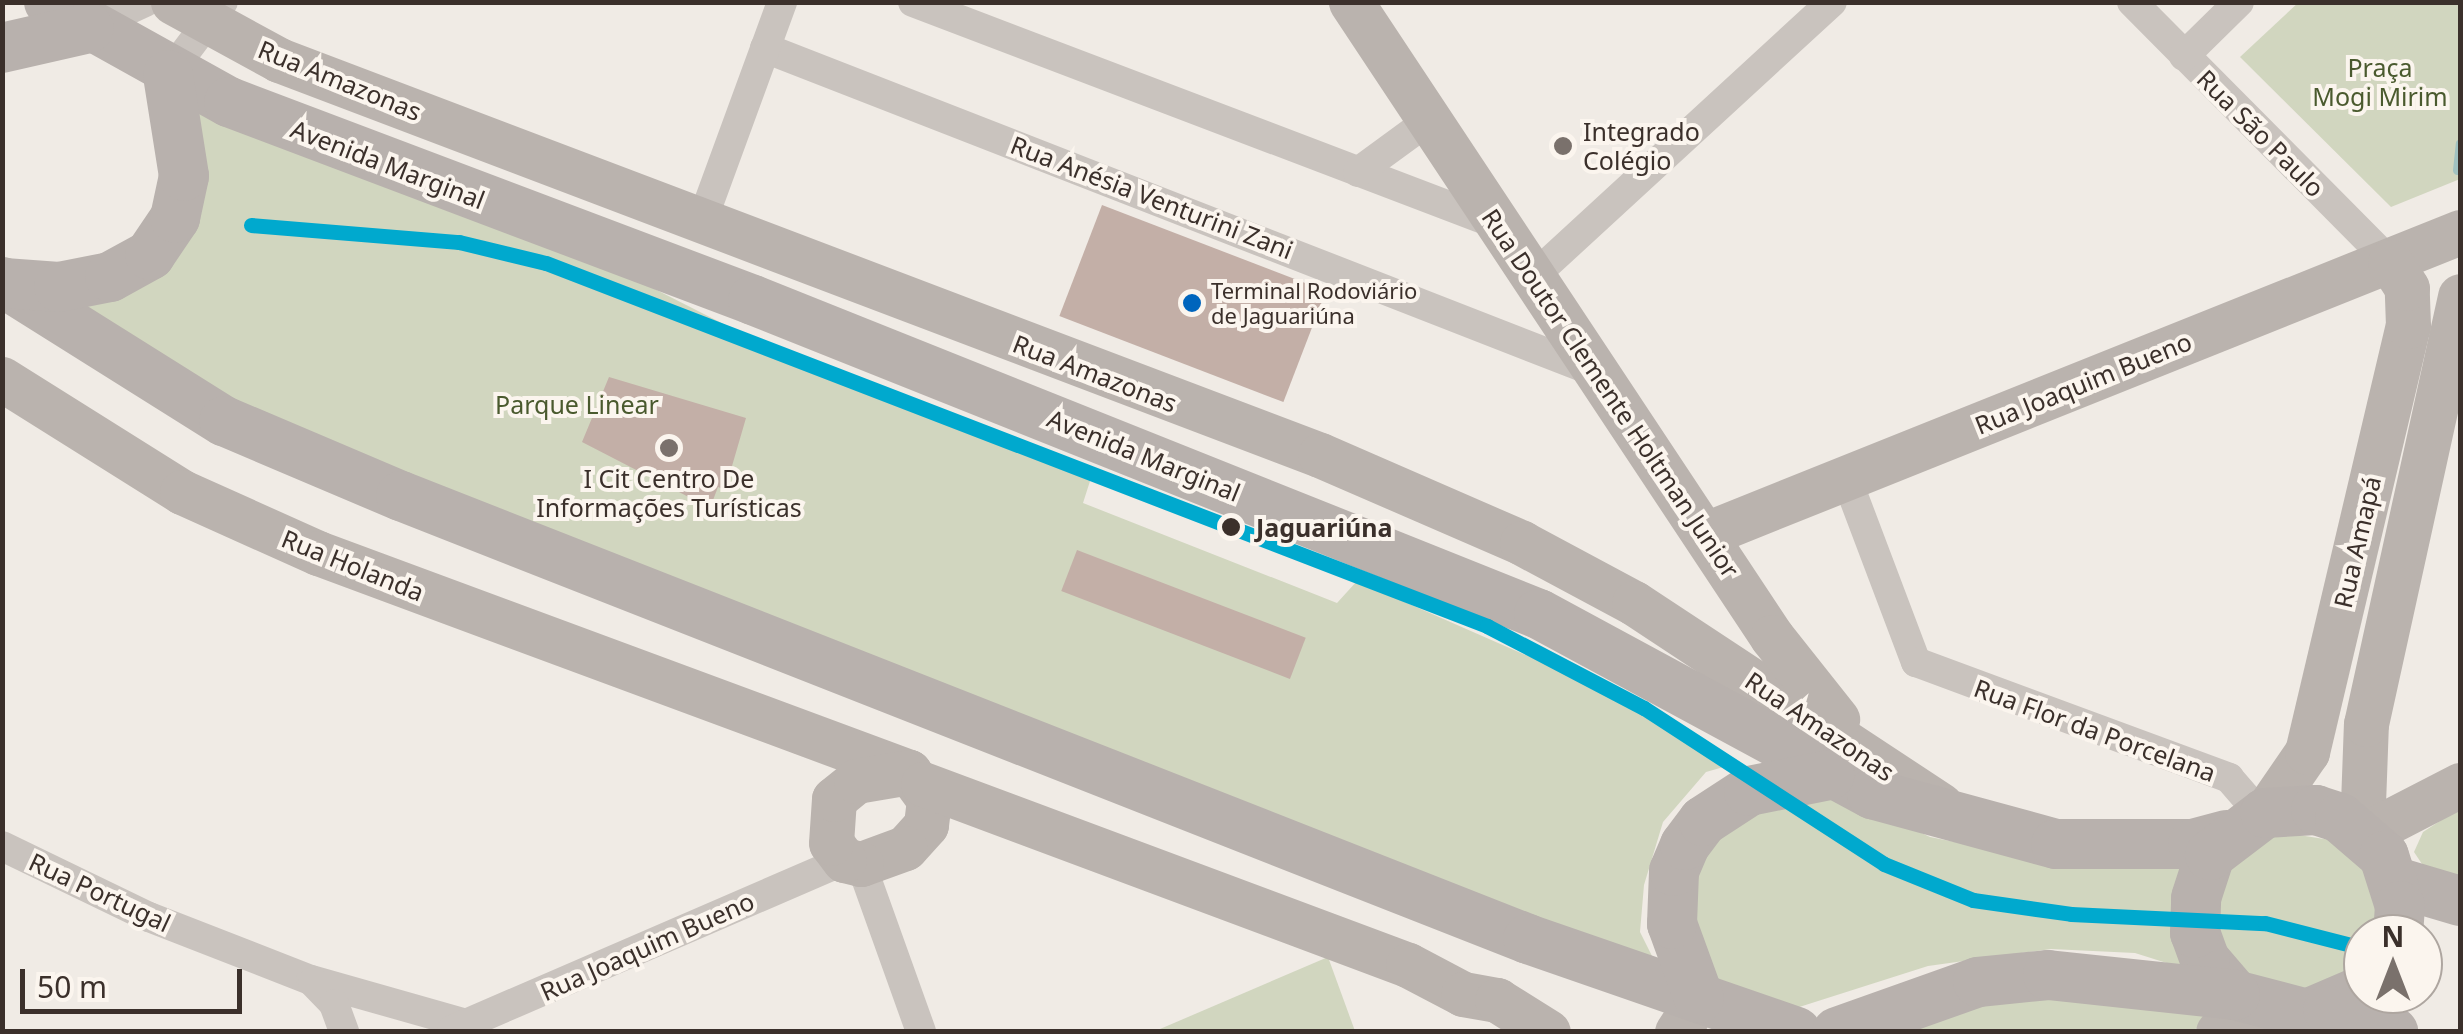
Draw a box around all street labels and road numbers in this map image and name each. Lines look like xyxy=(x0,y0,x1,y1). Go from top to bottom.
street label: Rua Amazonas xyxy=(254,34,426,126)
street label: Rua São Paulo xyxy=(2191,63,2331,203)
street label: Avenida Marginal xyxy=(287,113,489,215)
street label: Rua Anésia Venturini Zani xyxy=(1007,129,1297,265)
street label: Rua Doutor Clemente Holtman Junior xyxy=(1476,203,1746,583)
street label: Rua Joaquim Bueno xyxy=(1970,326,2196,440)
street label: Rua Amazonas xyxy=(1009,328,1181,418)
street label: Avenida Marginal xyxy=(1043,403,1245,507)
street label: Rua Amapá xyxy=(2327,473,2387,611)
street label: Rua Holanda xyxy=(278,523,428,607)
street label: Rua Amazonas xyxy=(1740,665,1900,787)
street label: Rua Flor da Porcelana xyxy=(1970,672,2220,788)
street label: Rua Portugal xyxy=(25,846,175,938)
street label: Rua Joaquim Bueno xyxy=(535,885,759,1007)

